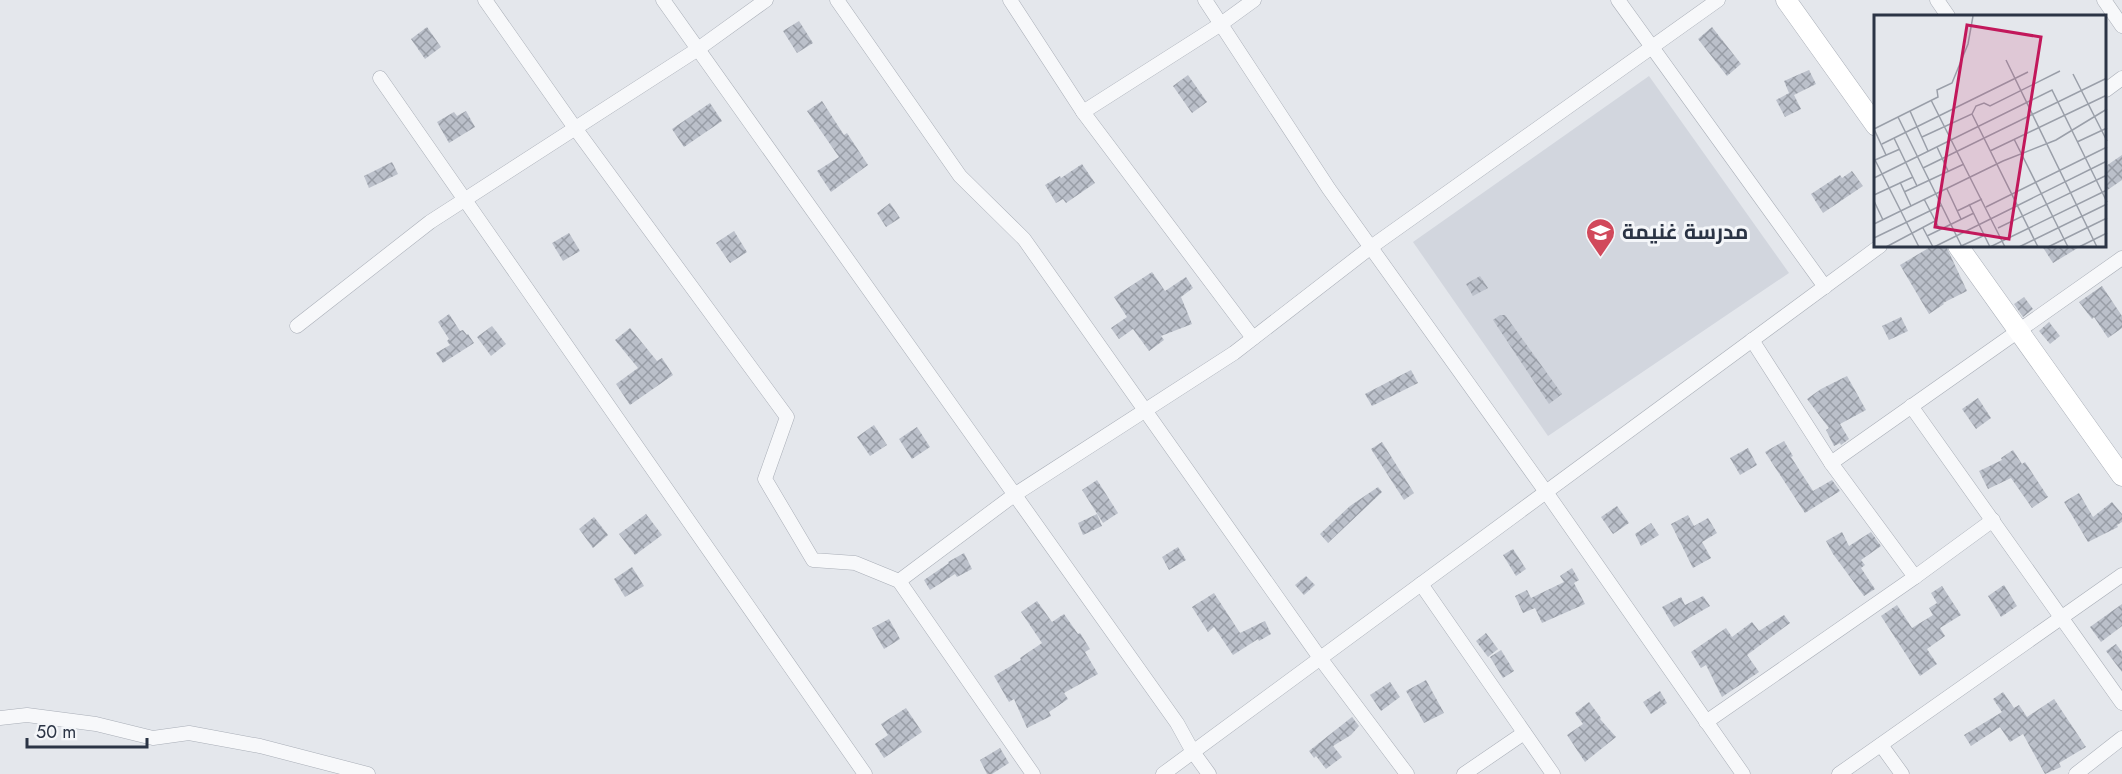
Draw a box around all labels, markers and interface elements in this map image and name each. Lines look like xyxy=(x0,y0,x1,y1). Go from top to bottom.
inset map xyxy=(1874,15,2107,248)
school or university icon: مدرسة غنيمة xyxy=(1585,216,1617,258)
place label: مدرسة غنيمة xyxy=(1622,217,1748,247)
scale bar xyxy=(27,711,147,749)
text: 50 m xyxy=(36,719,76,745)

